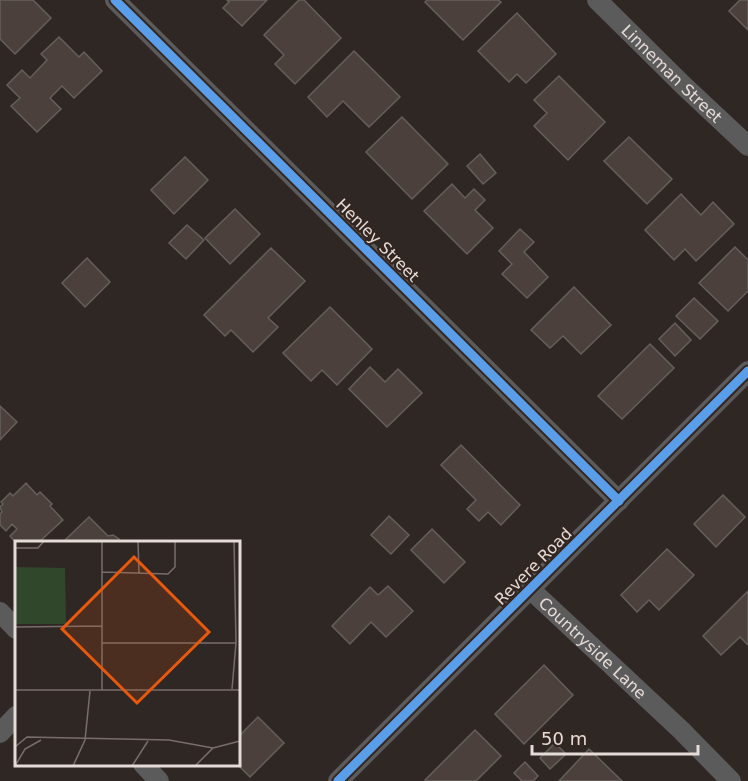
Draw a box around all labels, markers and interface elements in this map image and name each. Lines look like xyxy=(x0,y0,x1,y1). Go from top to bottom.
street label: Linneman Street xyxy=(617,21,726,127)
street label: Henley Street xyxy=(332,195,423,286)
street label: Revere Road xyxy=(491,524,576,609)
inset map xyxy=(15,541,240,766)
street label: Countryside Lane xyxy=(535,593,650,703)
scale bar xyxy=(532,718,698,756)
text: 50 m xyxy=(541,728,587,749)

